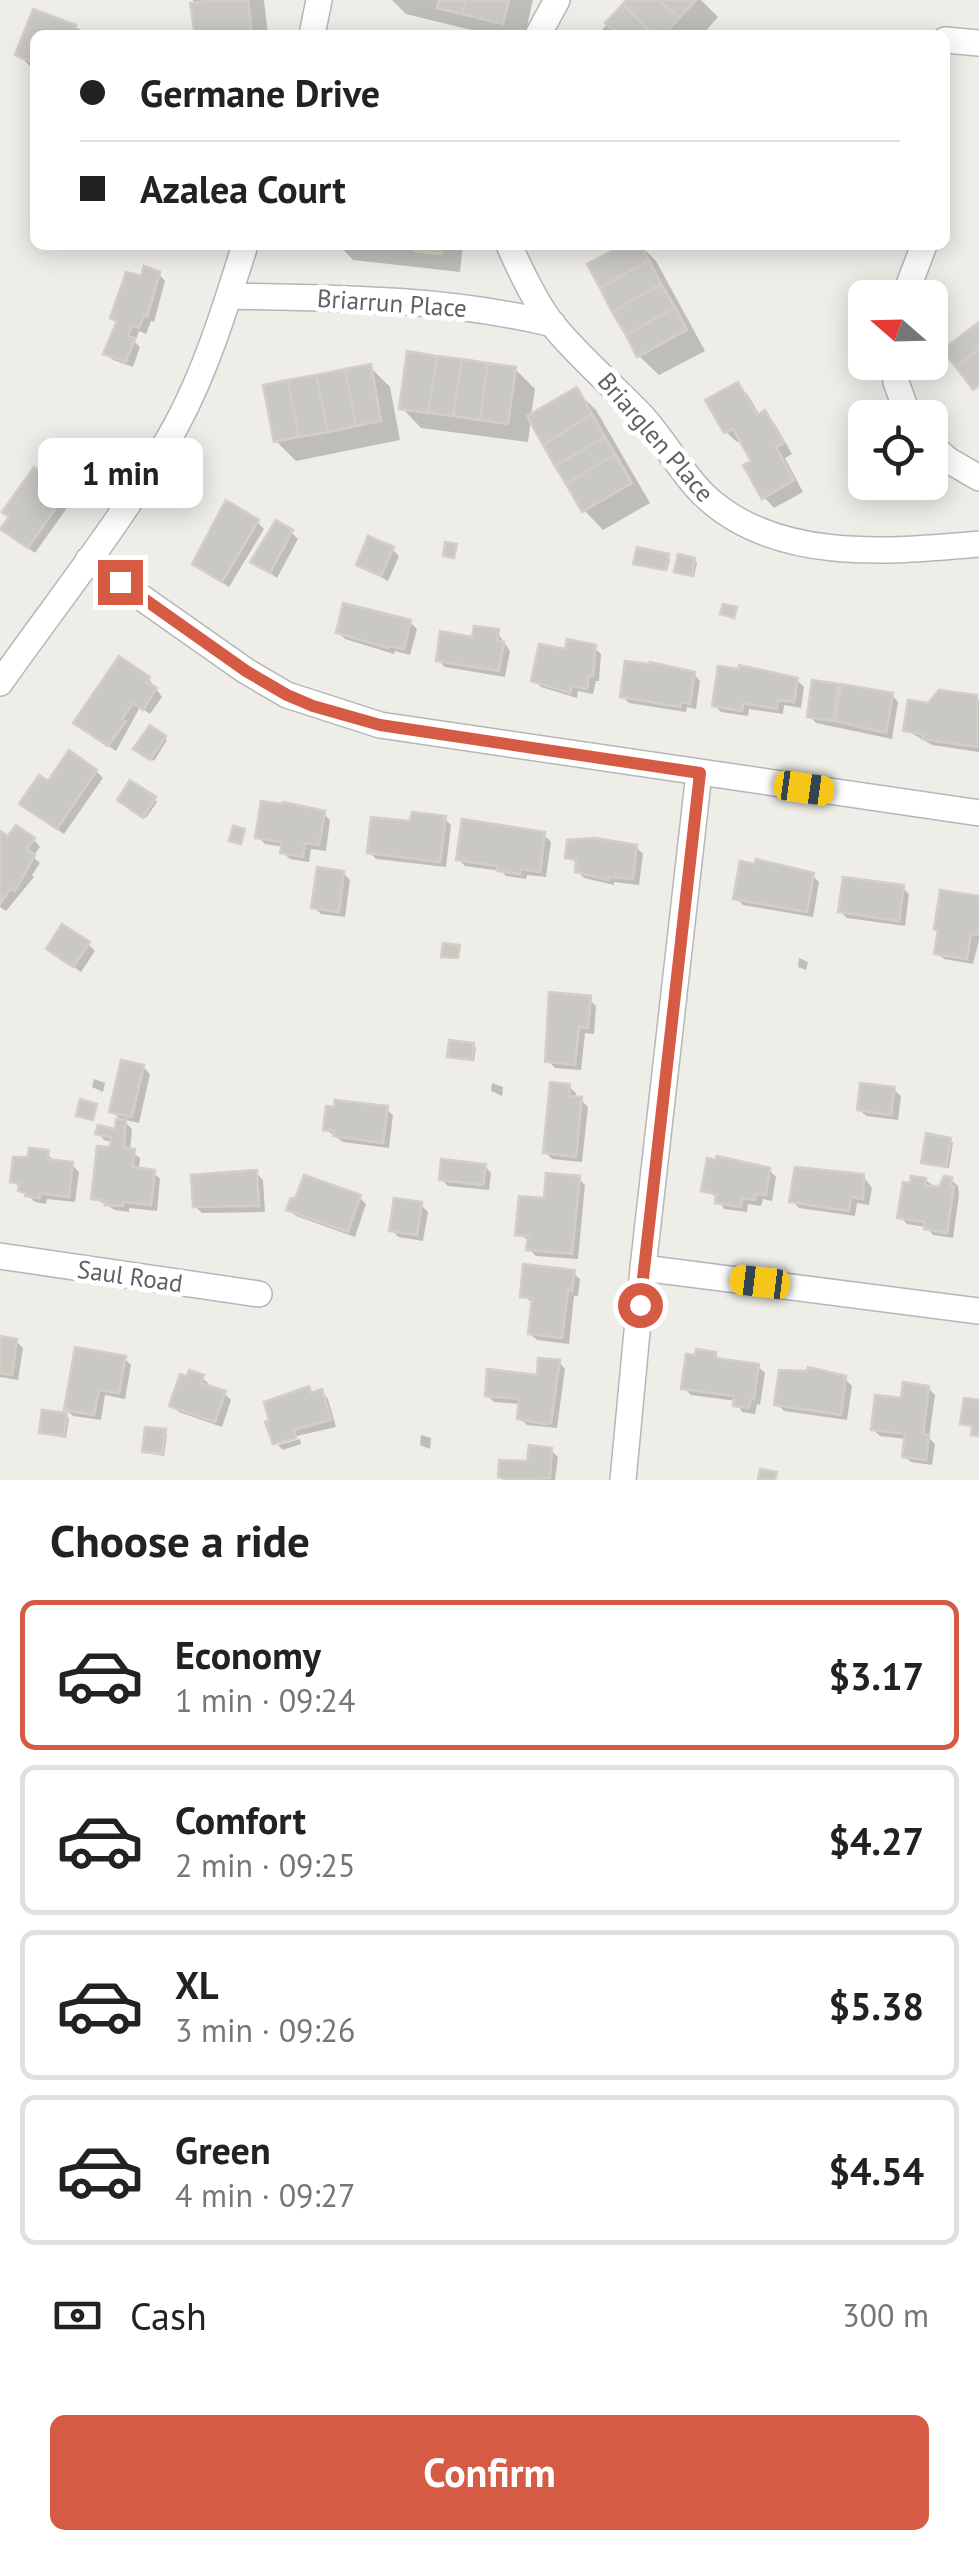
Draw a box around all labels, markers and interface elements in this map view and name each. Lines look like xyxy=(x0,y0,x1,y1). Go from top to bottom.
text: Germane Drive xyxy=(140,68,380,117)
text: Azalea Court xyxy=(140,164,346,213)
north arrow xyxy=(848,280,948,380)
map controls xyxy=(848,280,948,500)
street label: Briarrun Place xyxy=(316,282,468,324)
street label: Briarglen Place xyxy=(591,366,721,508)
button: locate xyxy=(848,400,948,500)
callout: 1 min xyxy=(38,437,202,507)
text: 1 min xyxy=(81,452,160,494)
route end xyxy=(98,560,143,605)
car xyxy=(772,769,836,807)
street label: Saul Road xyxy=(75,1253,185,1299)
car xyxy=(728,1263,792,1301)
route start xyxy=(618,1283,663,1328)
text: Choose a ride xyxy=(50,1511,310,1569)
icon: car xyxy=(55,1630,145,1720)
text: Economy xyxy=(175,1630,321,1679)
text: $3.17 xyxy=(828,1651,924,1700)
text: 1 min · 09:24 xyxy=(175,1679,355,1721)
icon: car xyxy=(55,1795,145,1885)
text: Comfort xyxy=(175,1795,306,1844)
text: $4.27 xyxy=(828,1816,924,1865)
text: 2 min · 09:25 xyxy=(175,1844,355,1886)
icon: car xyxy=(55,1960,145,2050)
text: XL xyxy=(175,1960,219,2009)
text: $5.38 xyxy=(828,1981,924,2030)
text: 3 min · 09:26 xyxy=(175,2009,355,2051)
icon: car xyxy=(55,2125,145,2215)
text: Green xyxy=(175,2125,271,2174)
text: $4.54 xyxy=(828,2146,924,2195)
text: 4 min · 09:27 xyxy=(175,2174,355,2216)
icon: cash xyxy=(50,2288,105,2343)
text: Cash xyxy=(130,2291,207,2340)
text: 300 m xyxy=(842,2294,929,2336)
button: Confirm xyxy=(50,2415,929,2530)

